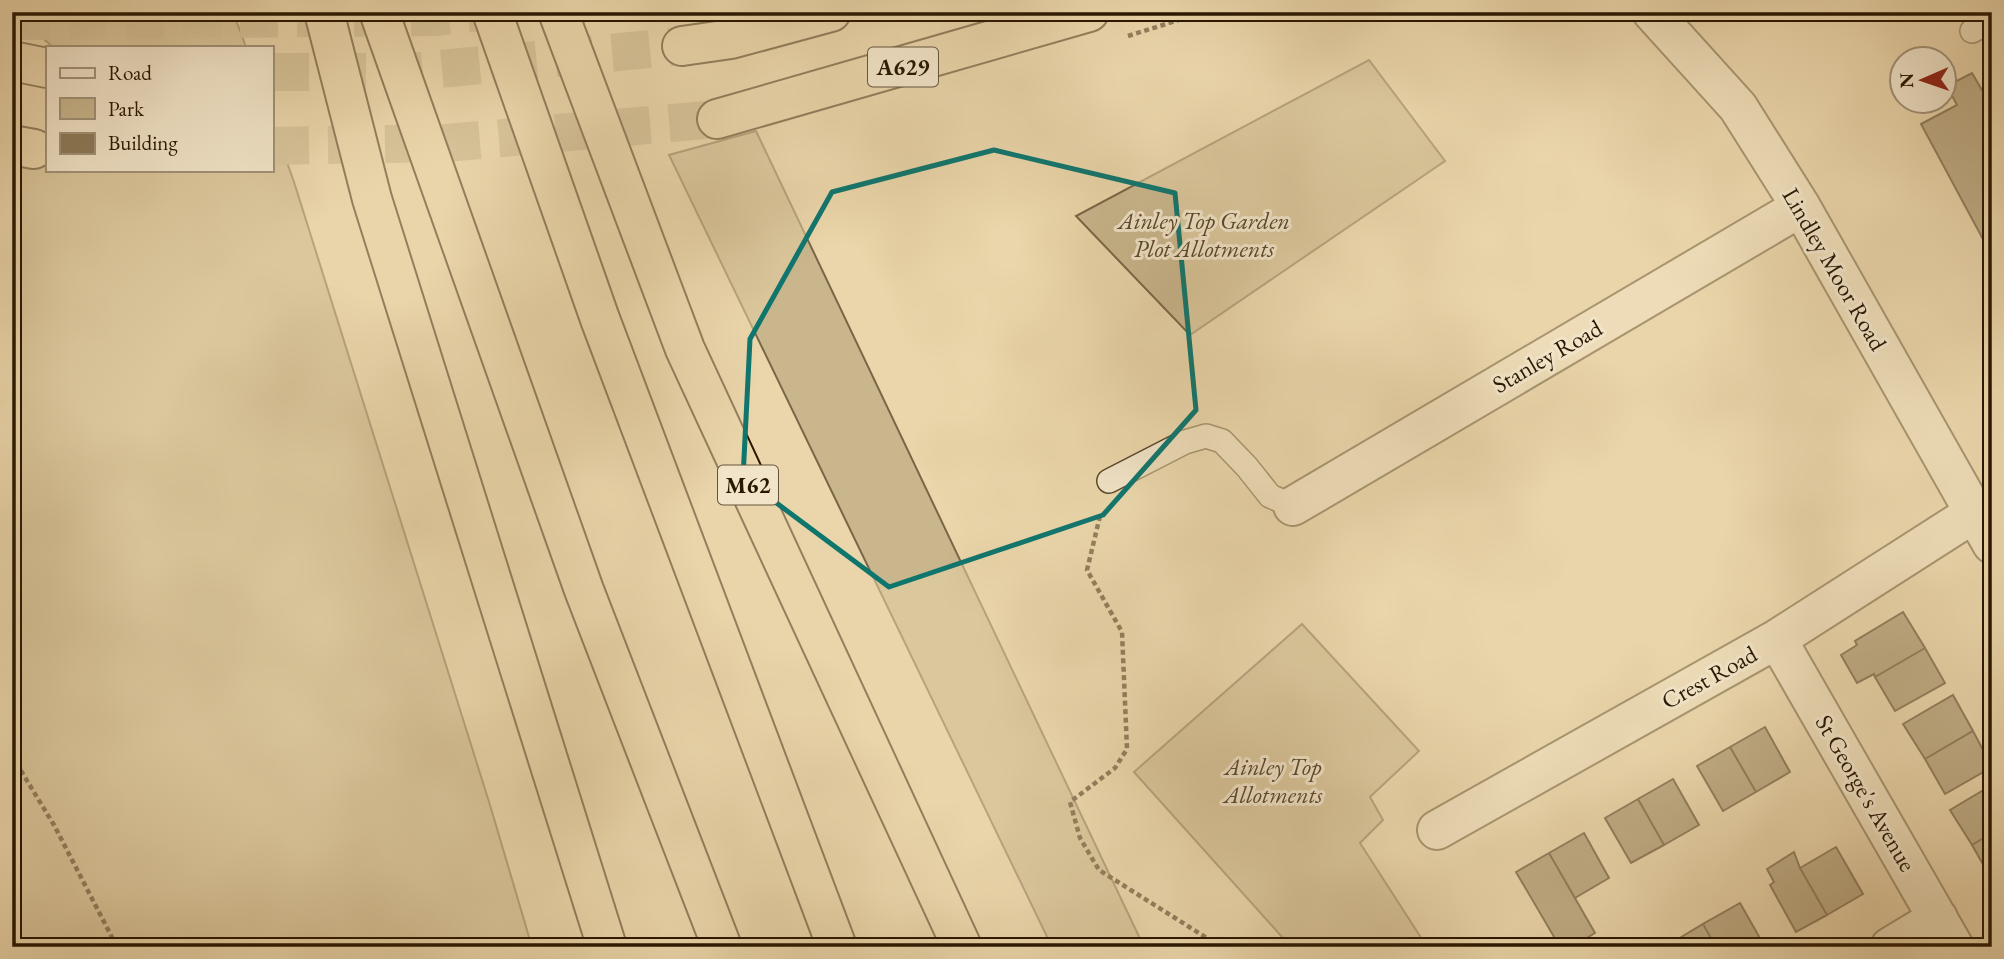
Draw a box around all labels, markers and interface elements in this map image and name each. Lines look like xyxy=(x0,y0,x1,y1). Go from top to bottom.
legend xyxy=(46,46,273,172)
north arrow xyxy=(1888,46,1958,116)
road number: A629 xyxy=(868,48,938,86)
text: Road xyxy=(108,59,152,86)
text: N xyxy=(1894,72,1919,89)
text: Park xyxy=(108,95,145,122)
text: Building xyxy=(108,129,178,156)
street label: Lindley Moor Road xyxy=(1776,182,1895,357)
park label: Ainley Top Garden Plot Allotments xyxy=(1116,205,1290,264)
street label: Stanley Road xyxy=(1487,312,1608,400)
road number: M62 xyxy=(718,466,778,505)
street label: Crest Road xyxy=(1656,638,1763,716)
street label: St George's Avenue xyxy=(1809,709,1923,877)
park label: Ainley Top Allotments xyxy=(1222,751,1323,810)

